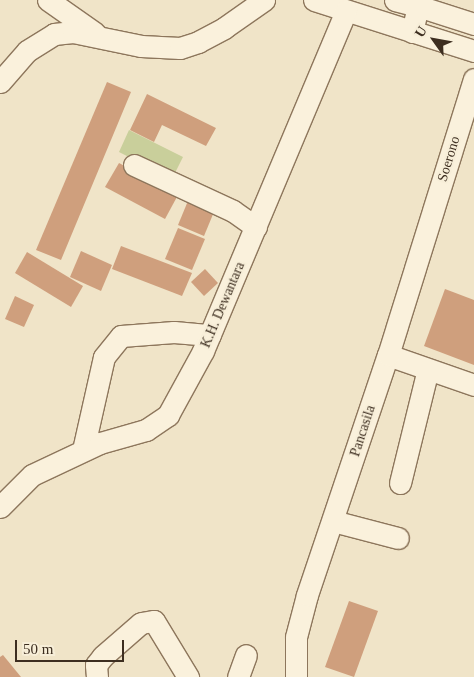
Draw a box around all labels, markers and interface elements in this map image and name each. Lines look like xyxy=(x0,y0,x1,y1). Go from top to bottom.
north arrow xyxy=(409,15,459,65)
text: U xyxy=(412,24,430,40)
street label: Soerono xyxy=(434,134,464,184)
street label: K.H. Dewantara xyxy=(197,260,249,350)
street label: Pancasila xyxy=(347,403,379,459)
scale bar xyxy=(18,630,126,662)
text: 50 m xyxy=(23,641,53,657)

